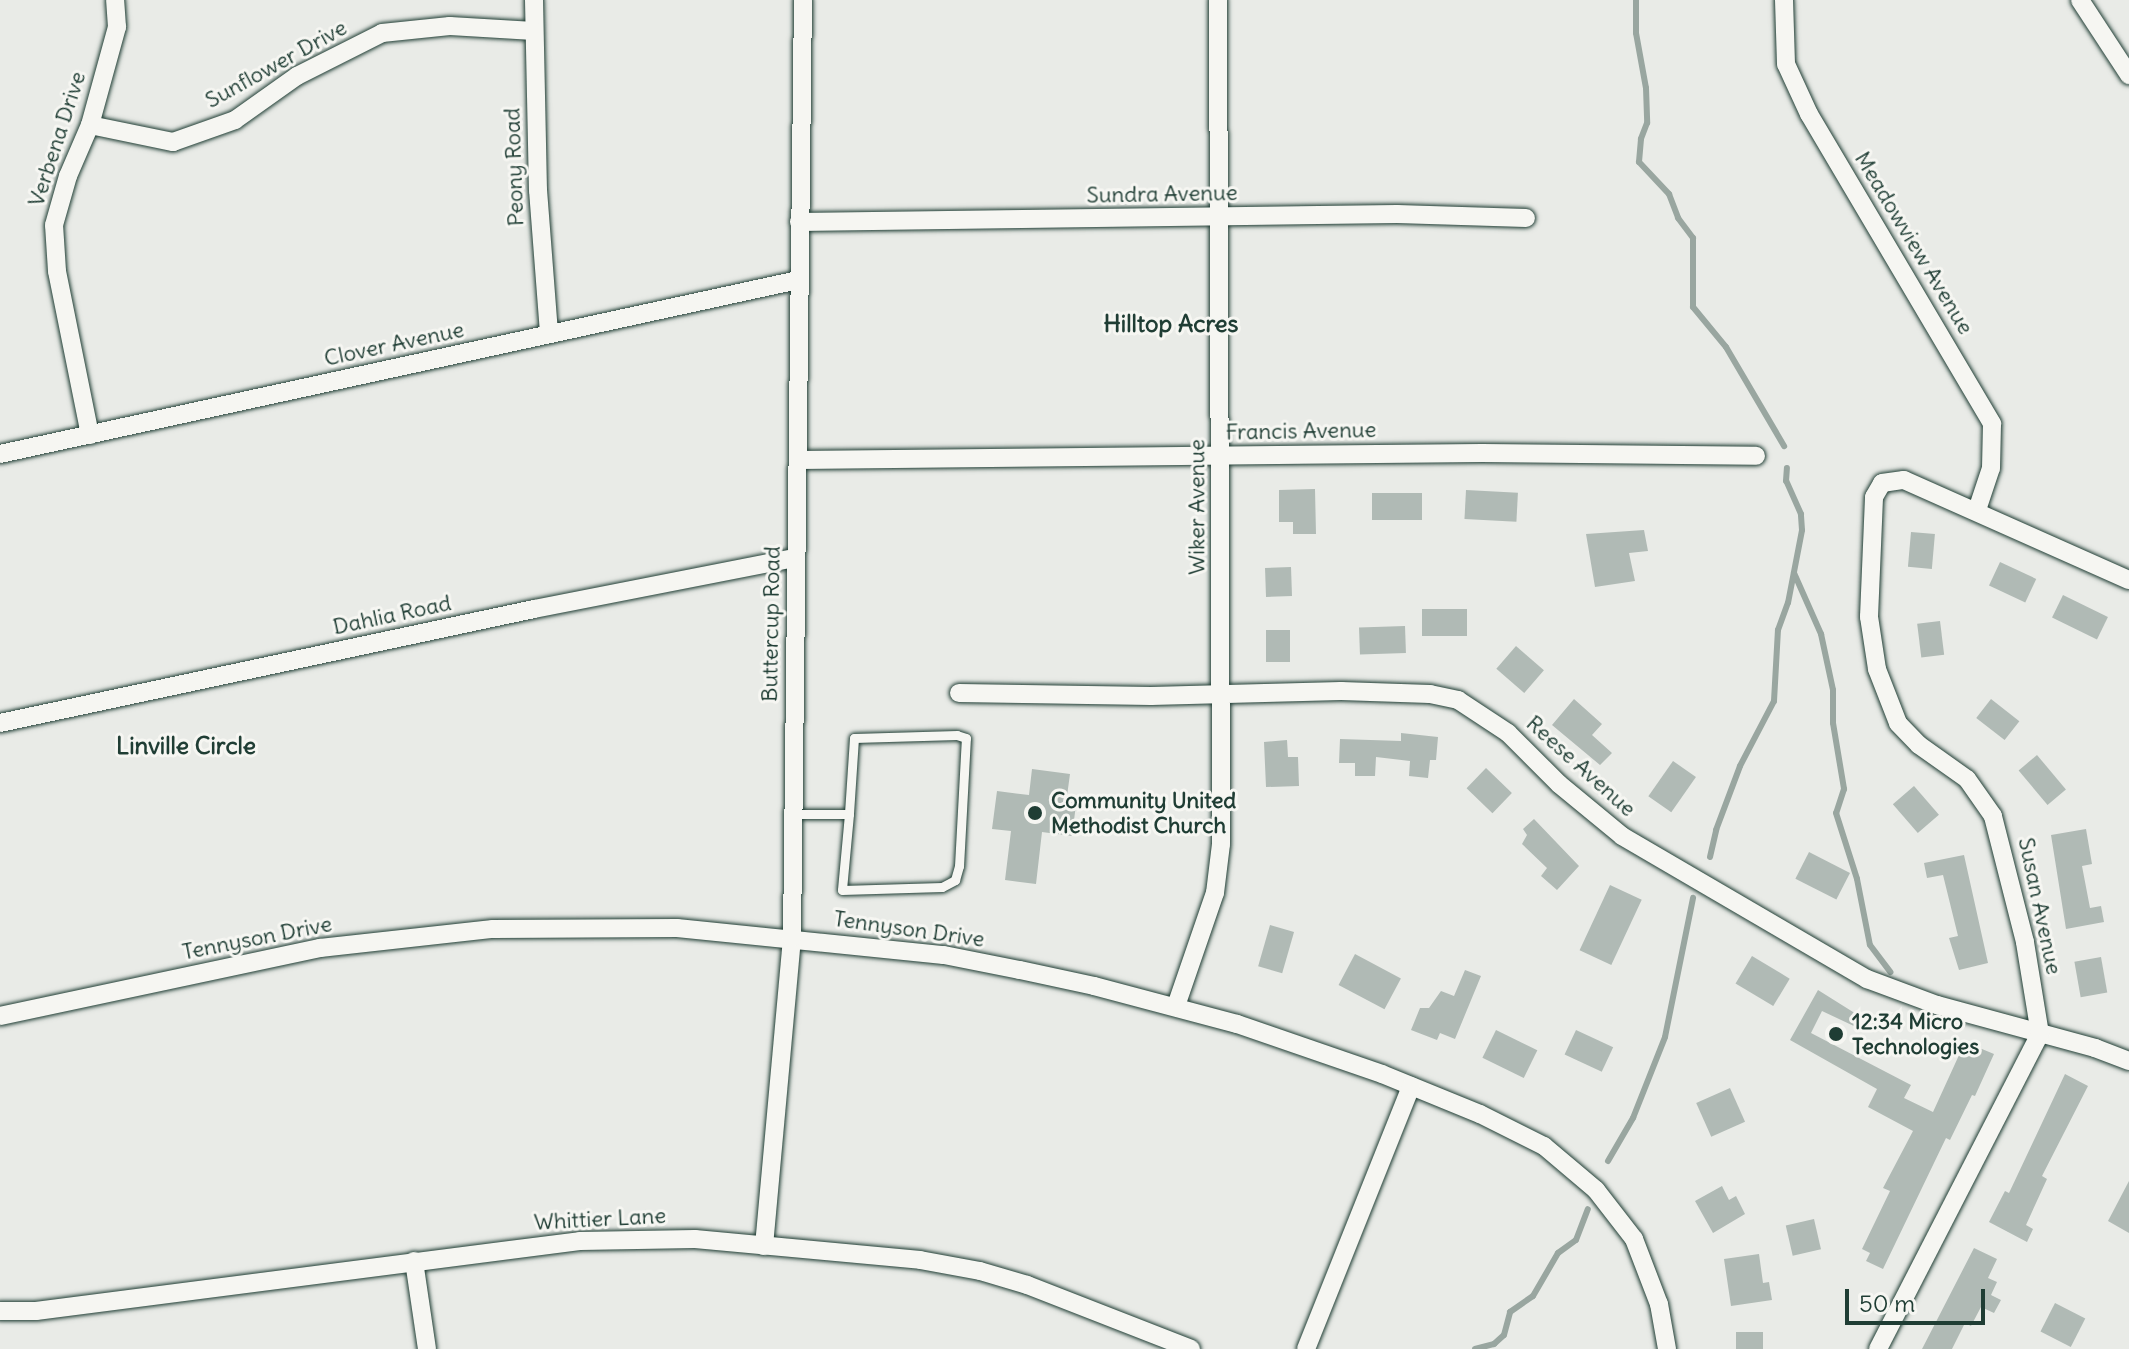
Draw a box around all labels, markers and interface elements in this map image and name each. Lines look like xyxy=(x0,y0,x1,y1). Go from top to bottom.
street label: Sunflower Drive xyxy=(201,14,351,114)
street label: Verbena Drive xyxy=(23,68,91,210)
street label: Peony Road xyxy=(499,107,529,227)
street label: Meadowview Avenue xyxy=(1849,147,1979,339)
street label: Sundra Avenue xyxy=(1086,179,1238,209)
district label: Hilltop Acres xyxy=(1104,310,1238,338)
street label: Clover Avenue xyxy=(322,316,466,372)
street label: Francis Avenue xyxy=(1225,416,1377,446)
street label: Wiker Avenue xyxy=(1184,439,1210,575)
street label: Buttercup Road xyxy=(756,546,786,702)
street label: Dahlia Road xyxy=(331,590,453,640)
street label: Reese Avenue xyxy=(1521,710,1641,822)
district label: Linville Circle xyxy=(116,732,256,760)
place label: Community United Methodist Church xyxy=(1051,787,1236,838)
marker: Community United Methodist Church xyxy=(1026,804,1044,822)
street label: Susan Avenue xyxy=(2013,835,2067,977)
street label: Tennyson Drive xyxy=(832,905,986,953)
street label: Tennyson Drive xyxy=(180,911,334,965)
place label: 12:34 Micro Technologies xyxy=(1852,1008,1979,1060)
marker: 12:34 Micro Technologies xyxy=(1827,1025,1845,1043)
street label: Whittier Lane xyxy=(533,1202,667,1236)
scale bar xyxy=(1849,1273,1989,1323)
text: 50 m xyxy=(1859,1288,1915,1318)

